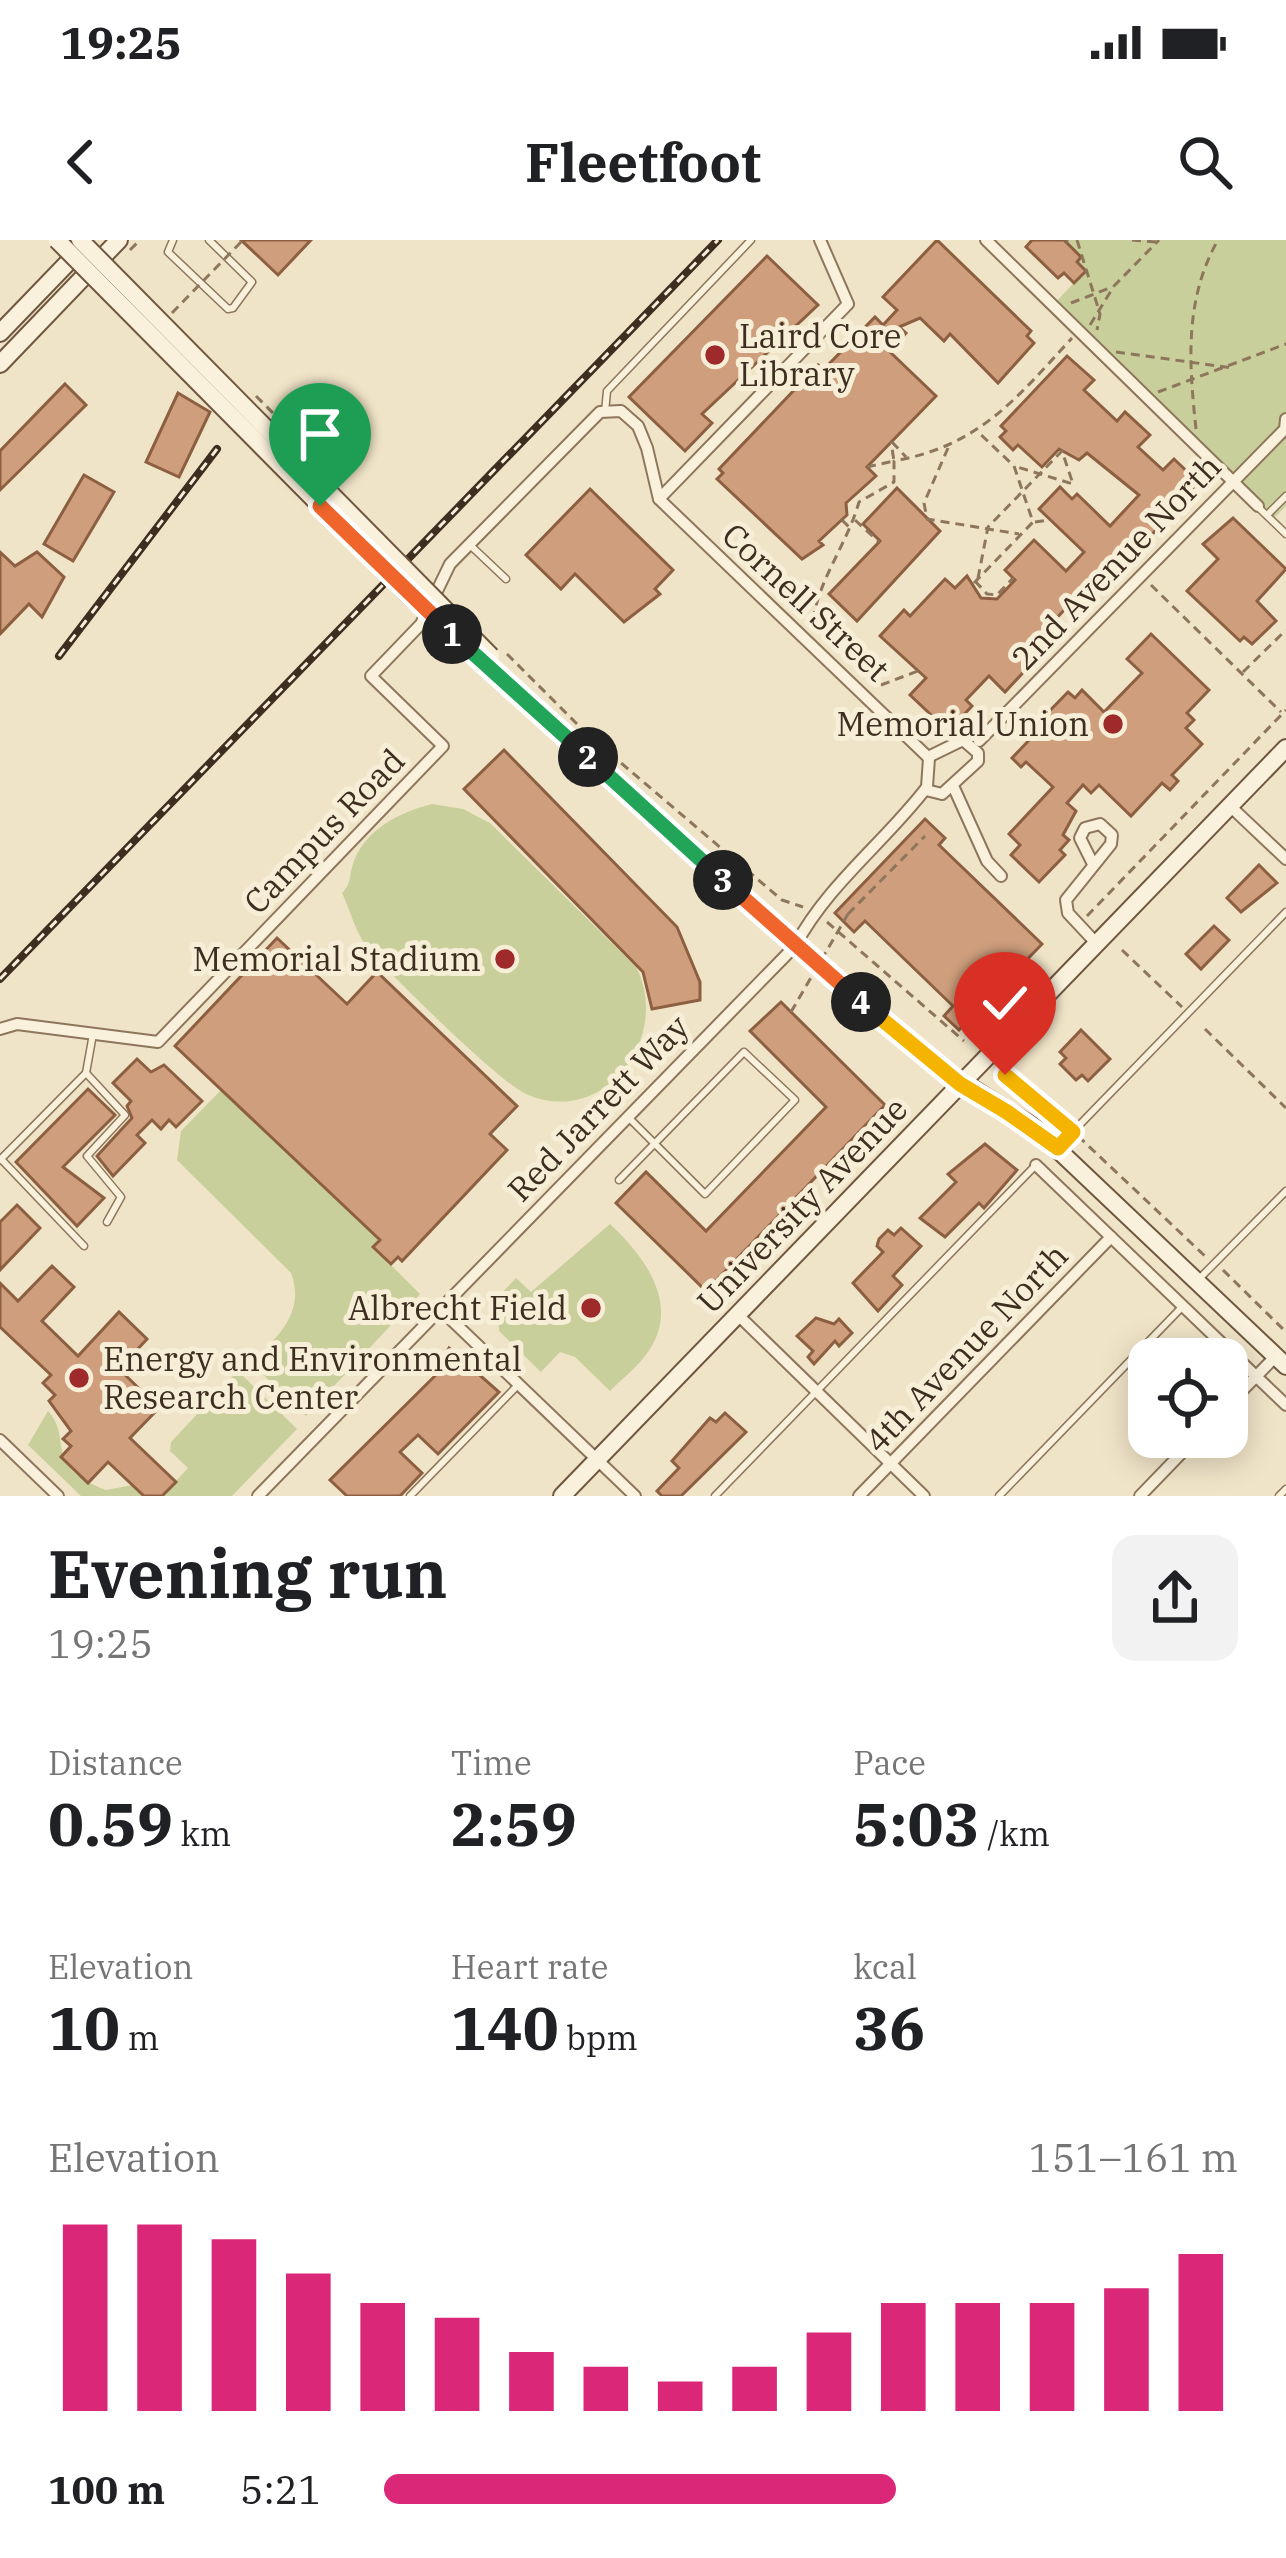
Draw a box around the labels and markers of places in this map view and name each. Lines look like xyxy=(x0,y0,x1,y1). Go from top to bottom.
place label: Laird Core Library xyxy=(739,314,901,395)
marker: Laird Core Library xyxy=(702,342,728,368)
pin xyxy=(269,383,371,506)
pin: 1 xyxy=(422,604,482,664)
place label: Memorial Union xyxy=(836,702,1089,745)
marker: Memorial Union xyxy=(1100,711,1126,737)
pin: 2 xyxy=(558,727,618,787)
pin: 3 xyxy=(693,850,753,910)
place label: Memorial Stadium xyxy=(192,937,481,980)
marker: Memorial Stadium xyxy=(492,946,518,972)
pin xyxy=(954,952,1056,1075)
pin: 4 xyxy=(831,972,891,1032)
place label: Albrecht Field xyxy=(348,1286,567,1329)
marker: Albrecht Field xyxy=(578,1295,604,1321)
place label: Energy and Environmental Research Center xyxy=(103,1337,522,1418)
marker: Energy and Environmental Research Center xyxy=(66,1365,92,1391)

